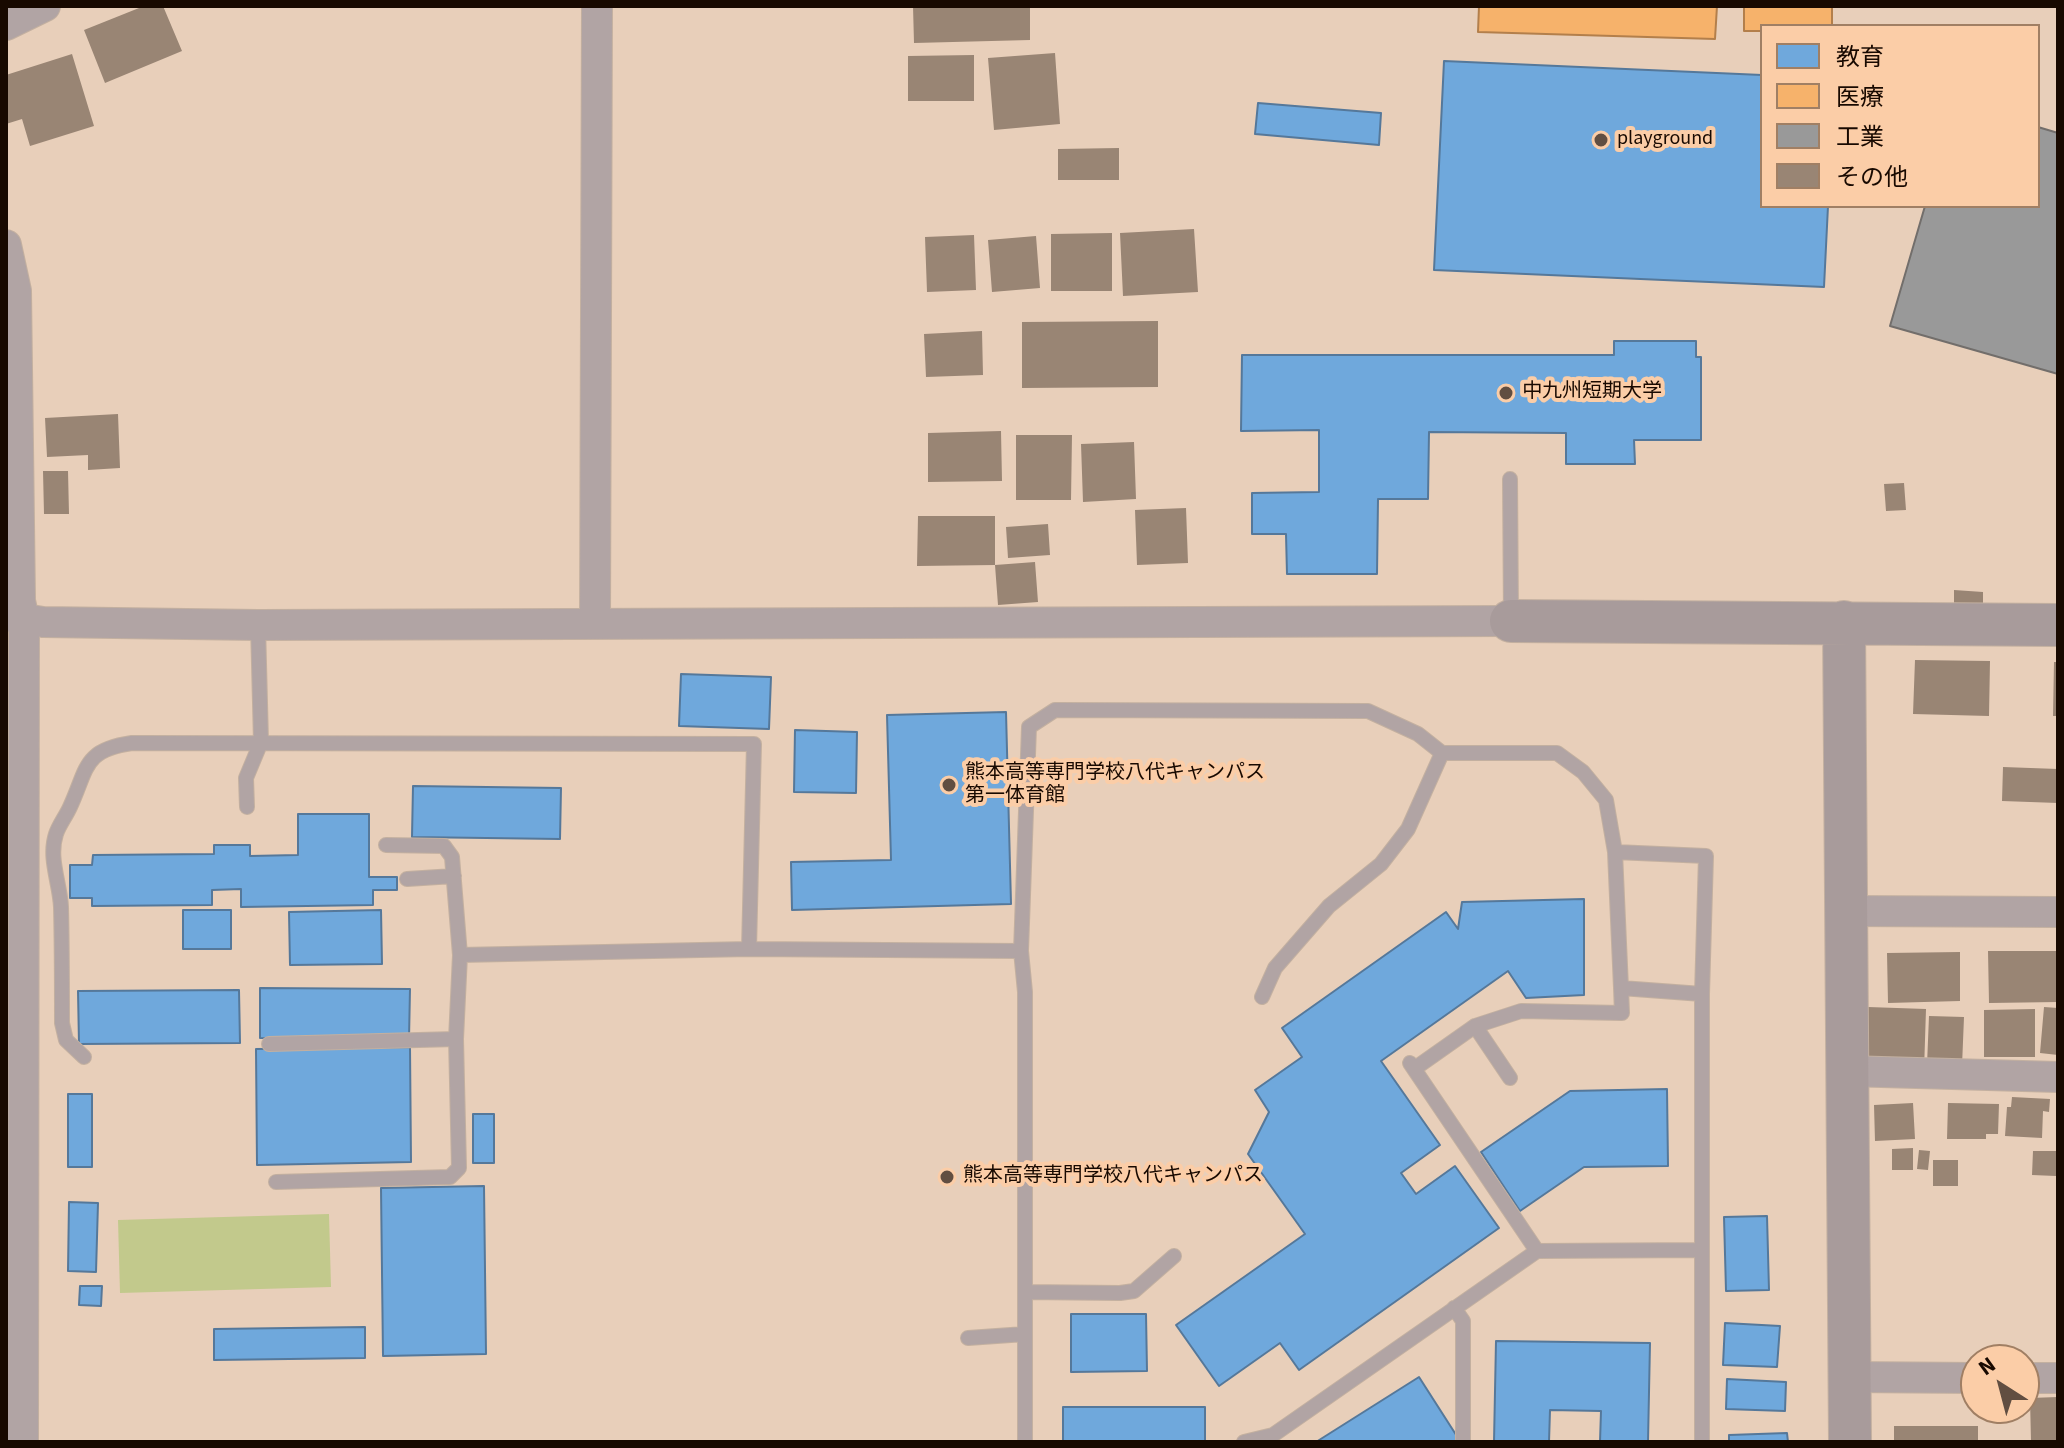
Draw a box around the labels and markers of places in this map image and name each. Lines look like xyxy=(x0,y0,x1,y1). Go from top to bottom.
place label: playground xyxy=(1617,128,1713,152)
marker: playground xyxy=(1592,131,1610,149)
place label: 中九州短期大学 xyxy=(1522,381,1662,405)
marker: 中九州短期大学 xyxy=(1497,384,1515,402)
place label: 熊本高等専門学校八代キャンパス 第一体育館 xyxy=(965,762,1265,809)
marker: 熊本高等専門学校八代キャンパス 第一体育館 xyxy=(940,776,958,794)
place label: 熊本高等専門学校八代キャンパス xyxy=(963,1165,1263,1189)
marker: 熊本高等専門学校八代キャンパス xyxy=(938,1168,956,1186)

